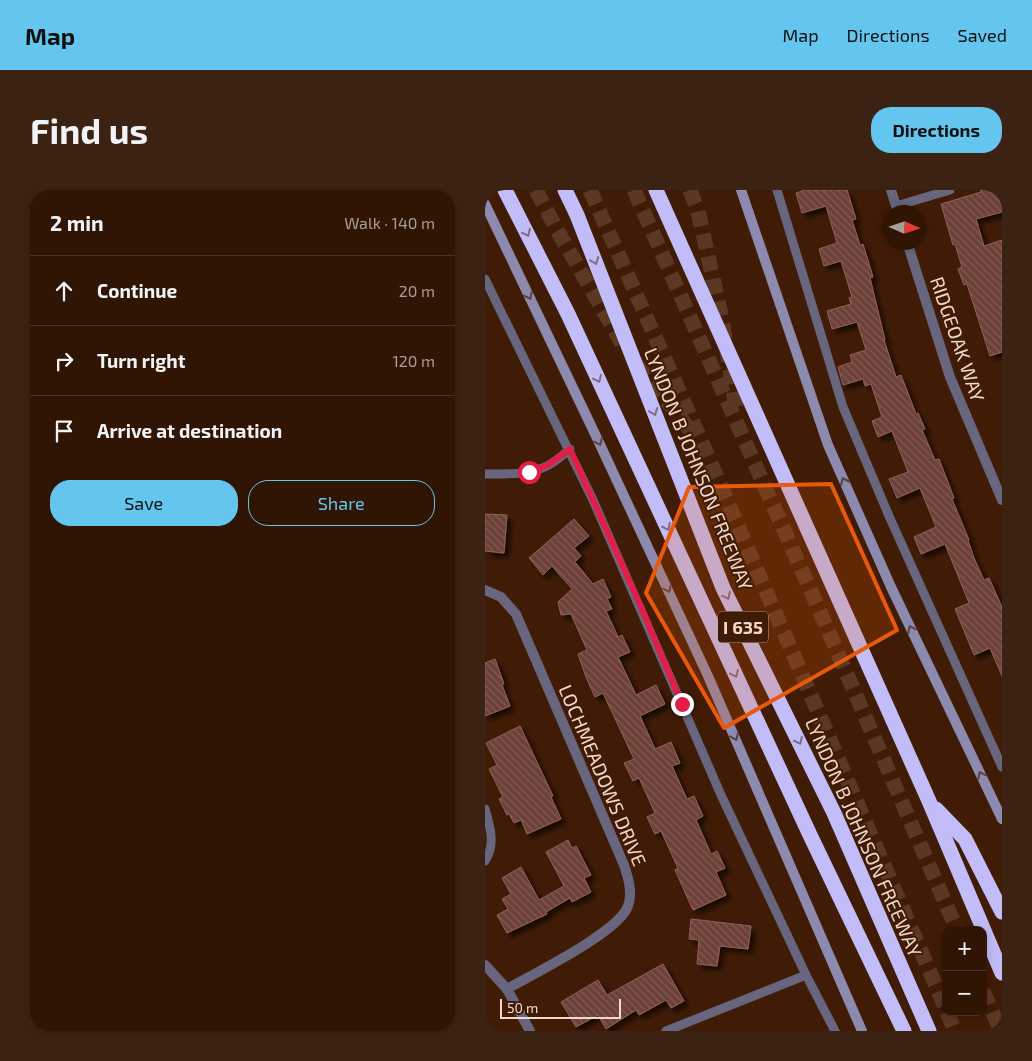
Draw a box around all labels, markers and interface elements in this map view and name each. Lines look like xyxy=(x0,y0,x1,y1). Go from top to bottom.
text: Map xyxy=(25,21,75,50)
text: Map xyxy=(782,24,819,46)
text: Directions xyxy=(847,24,930,46)
text: Saved xyxy=(958,24,1007,46)
button: Directions xyxy=(871,107,1002,153)
text: Find us xyxy=(30,109,148,151)
north arrow xyxy=(882,205,927,250)
text: 2 min xyxy=(50,210,104,235)
text: Walk · 140 m xyxy=(344,213,435,232)
one-way arrow xyxy=(521,228,532,237)
one-way arrow xyxy=(589,256,599,265)
street label: RIDGEOAK WAY xyxy=(926,274,990,405)
icon: ahead xyxy=(50,277,78,305)
text: Continue xyxy=(97,279,177,302)
text: 20 m xyxy=(399,281,435,300)
one-way arrow xyxy=(523,291,533,300)
street label: LYNDON B JOHNSON FREEWAY xyxy=(640,344,758,594)
icon: right xyxy=(50,347,78,375)
text: Turn right xyxy=(97,349,185,372)
text: 120 m xyxy=(392,351,435,370)
one-way arrow xyxy=(592,374,602,383)
one-way arrow xyxy=(648,407,658,416)
icon: arrive xyxy=(50,417,78,445)
text: Arrive at destination xyxy=(97,419,282,442)
one-way arrow xyxy=(593,437,604,446)
route start xyxy=(518,461,541,484)
one-way arrow xyxy=(839,477,850,486)
button: Save xyxy=(50,480,238,526)
button: Share xyxy=(248,480,435,526)
one-way arrow xyxy=(660,522,671,531)
one-way arrow xyxy=(662,584,672,593)
one-way arrow xyxy=(721,590,731,599)
road number: I 635 xyxy=(718,612,768,642)
one-way arrow xyxy=(906,625,917,634)
one-way arrow xyxy=(729,669,739,678)
street label: LOCHMEADOWS DRIVE xyxy=(554,681,652,869)
route end xyxy=(671,693,694,716)
street label: LYNDON B JOHNSON FREEWAY xyxy=(801,714,927,960)
one-way arrow xyxy=(729,732,740,741)
one-way arrow xyxy=(793,736,803,745)
one-way arrow xyxy=(977,771,987,780)
map controls xyxy=(942,926,987,1016)
button: + xyxy=(942,926,987,971)
button: − xyxy=(942,971,987,1016)
scale bar xyxy=(500,996,621,1019)
text: 50 m xyxy=(507,999,538,1016)

